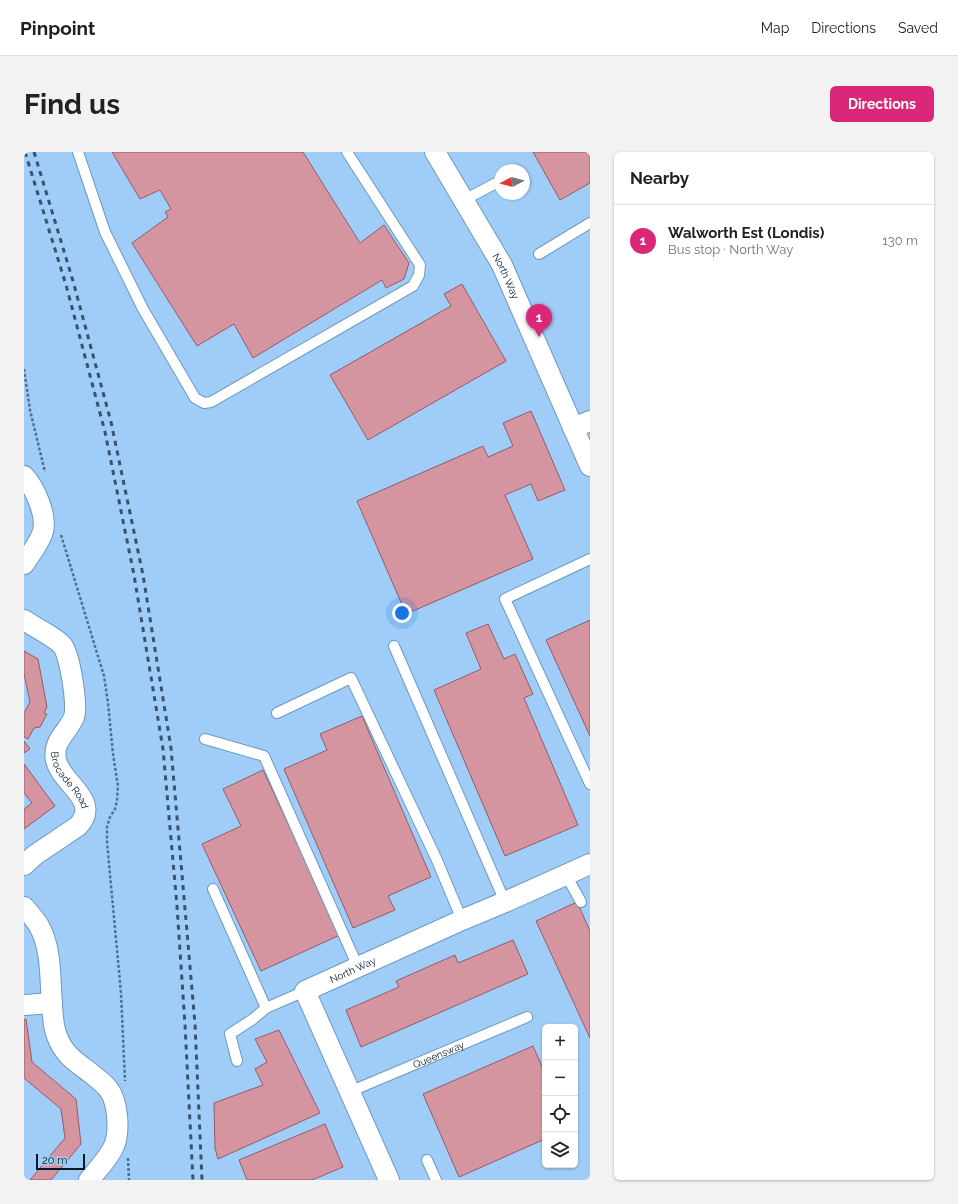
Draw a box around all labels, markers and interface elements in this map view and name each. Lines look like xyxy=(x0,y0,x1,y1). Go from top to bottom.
text: Pinpoint xyxy=(20,17,95,39)
text: Map xyxy=(761,20,789,36)
text: Directions xyxy=(811,20,876,36)
text: Saved xyxy=(898,20,938,36)
button: Directions xyxy=(830,86,934,122)
text: Find us xyxy=(24,88,120,121)
north arrow xyxy=(494,164,530,200)
text: Nearby xyxy=(630,168,689,188)
text: Walworth Est (Londis) xyxy=(668,224,824,242)
text: 1 xyxy=(640,233,646,248)
text: 130 m xyxy=(882,233,918,248)
text: Bus stop · North Way xyxy=(668,242,793,257)
street label: North Way xyxy=(490,251,521,301)
pin: 1 xyxy=(526,304,552,337)
your location xyxy=(392,603,412,623)
street label: Brocade Road xyxy=(49,751,90,810)
street label: North Way xyxy=(328,955,378,985)
map controls xyxy=(542,1024,578,1168)
button: + xyxy=(542,1024,578,1060)
street label: Queensway xyxy=(411,1039,466,1070)
button: − xyxy=(542,1060,578,1096)
button: locate xyxy=(542,1096,578,1132)
button: layers xyxy=(542,1132,578,1168)
scale bar xyxy=(36,1152,85,1171)
text: 20 m xyxy=(42,1154,67,1167)

